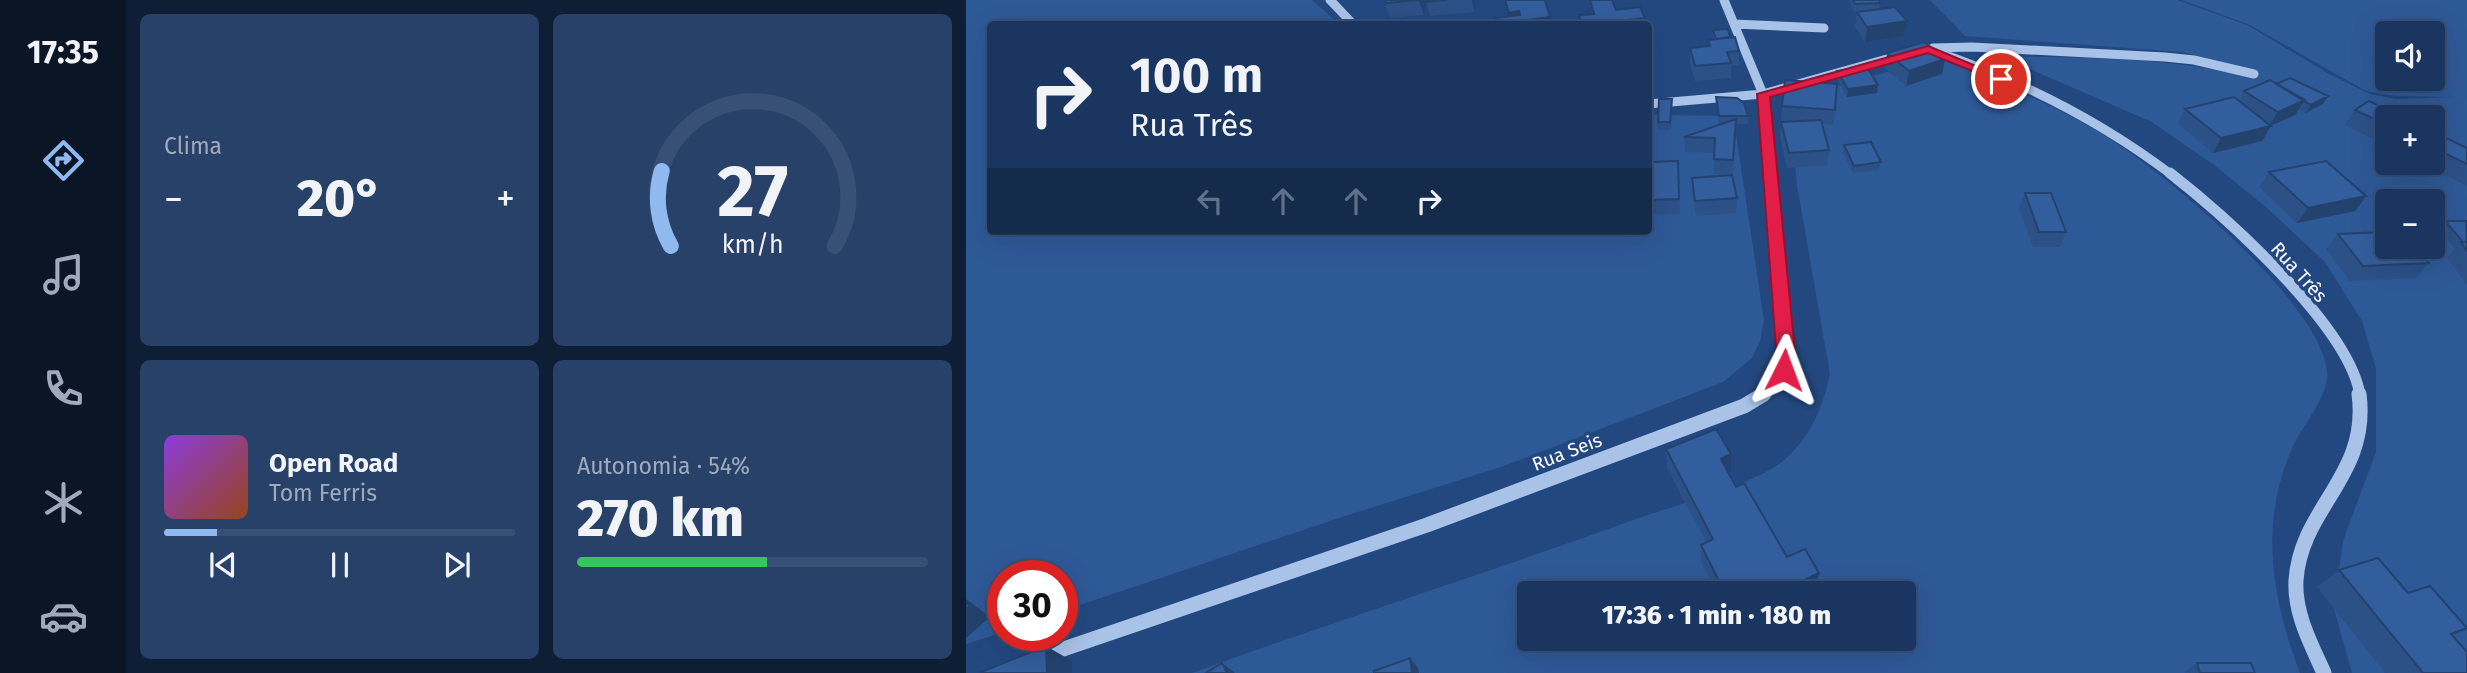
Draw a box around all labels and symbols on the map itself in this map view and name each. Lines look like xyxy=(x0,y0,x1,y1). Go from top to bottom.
pin xyxy=(1971,49,2031,109)
street label: Rua Três xyxy=(2266,237,2332,307)
position arrow xyxy=(1747,333,1821,407)
street label: Rua Seis xyxy=(1529,428,1605,476)
speed limit sign: 30 xyxy=(987,560,1078,651)

